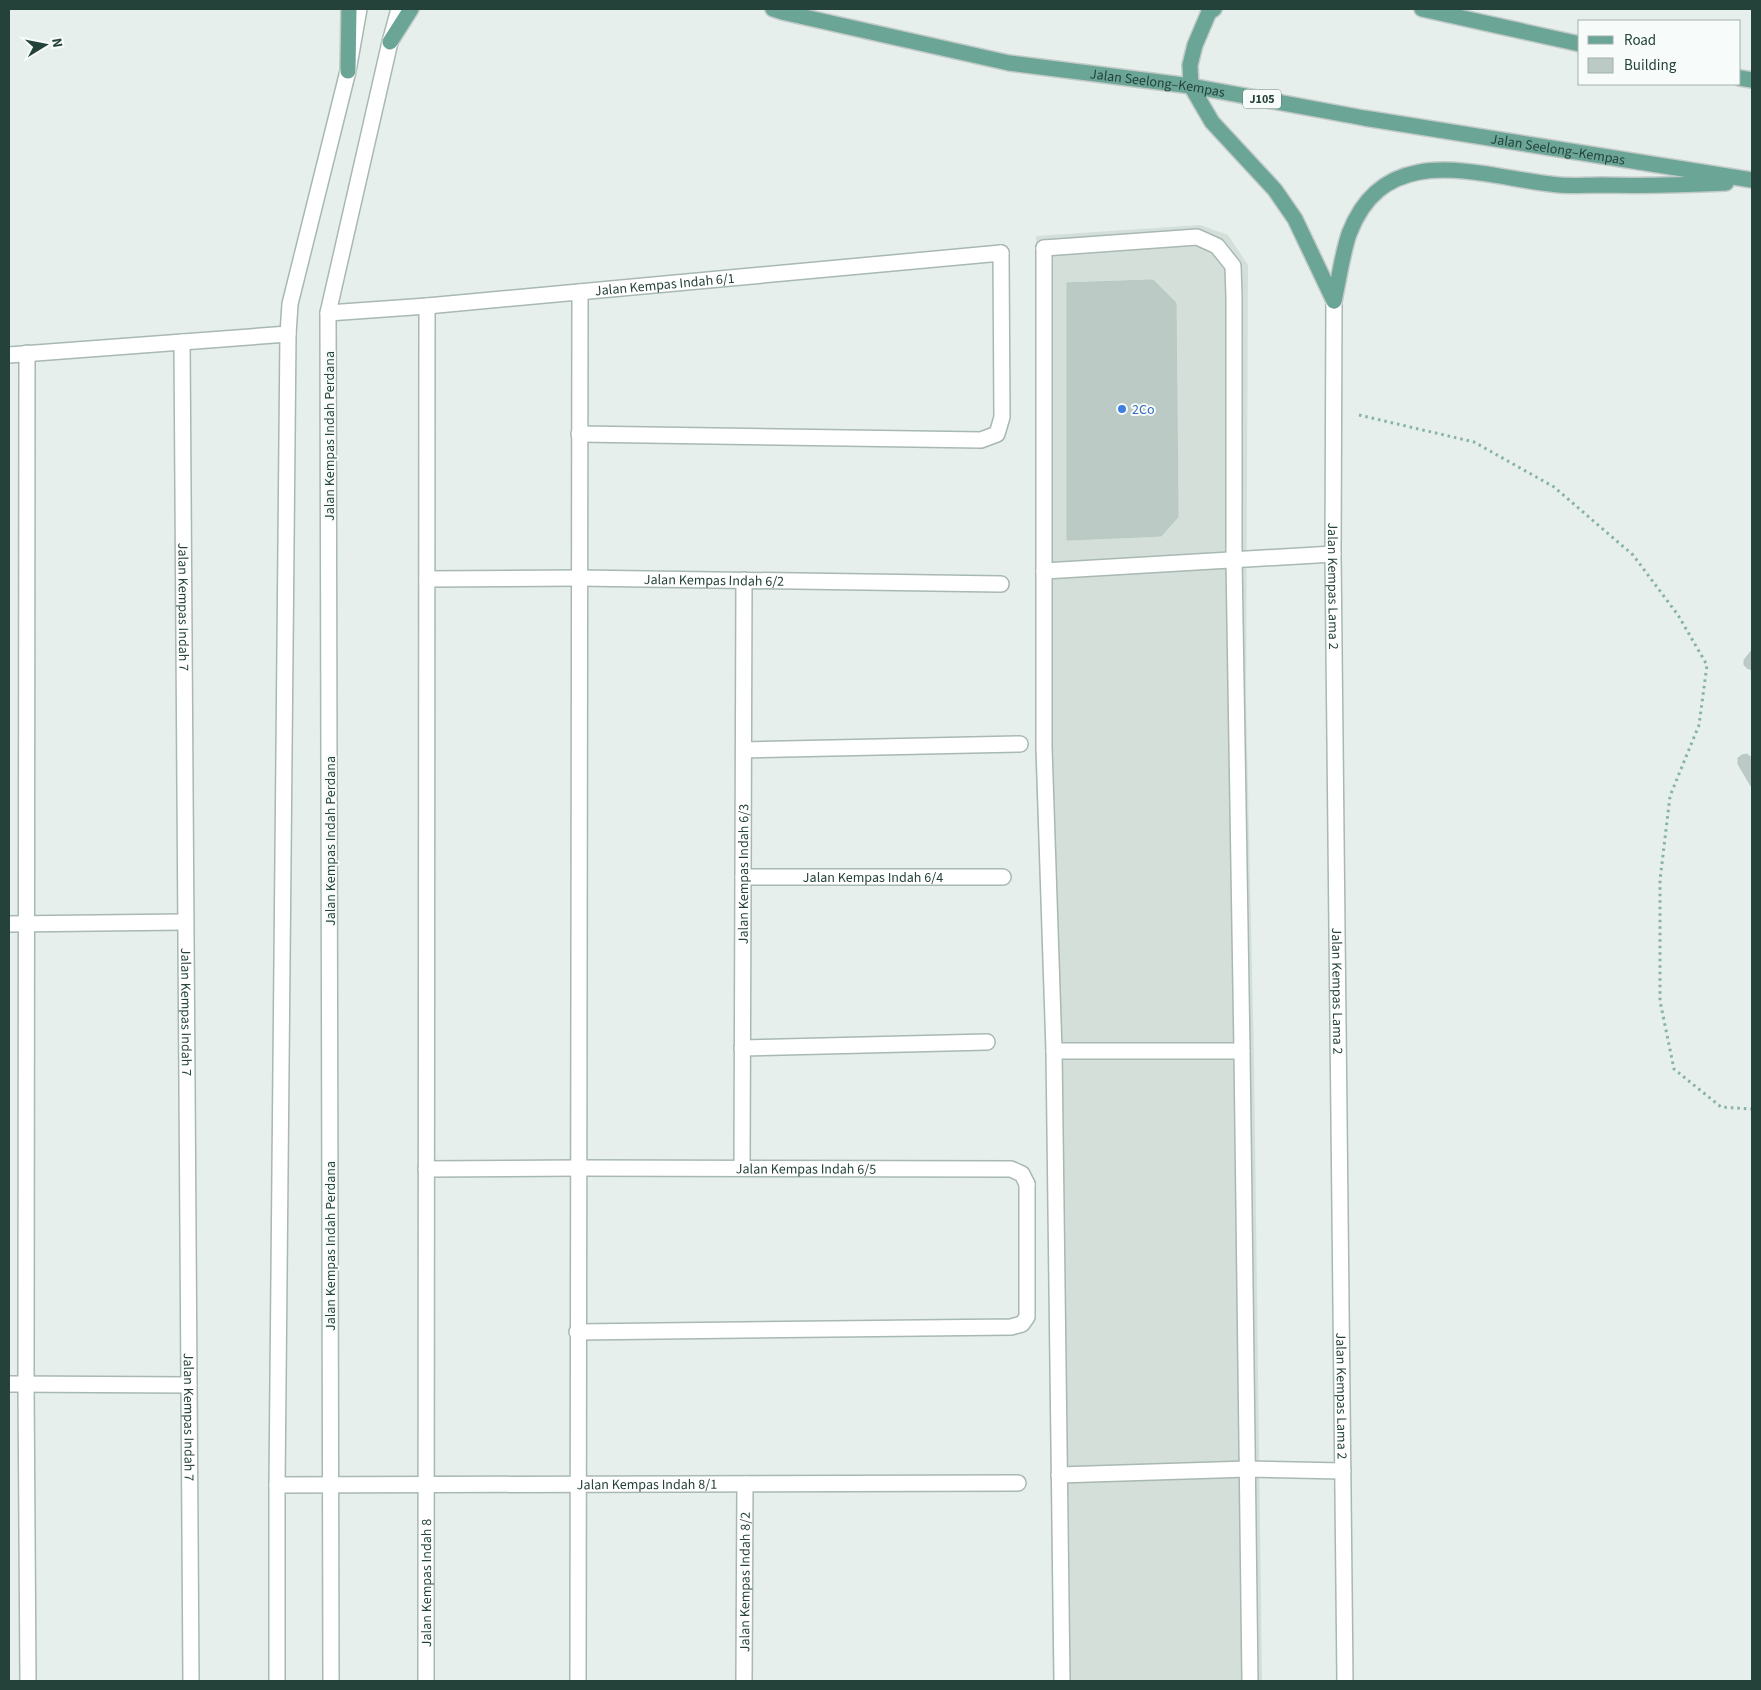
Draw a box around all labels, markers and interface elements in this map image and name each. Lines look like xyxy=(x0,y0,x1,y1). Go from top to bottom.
north arrow xyxy=(20,20,70,70)
legend xyxy=(1578,20,1741,85)
text: Road xyxy=(1624,30,1656,51)
text: N xyxy=(46,37,67,49)
text: Building xyxy=(1624,55,1677,76)
street label: Jalan Seelong–Kempas xyxy=(1089,64,1227,103)
road number: J105 xyxy=(1243,90,1281,108)
street label: Jalan Seelong–Kempas xyxy=(1489,129,1627,171)
street label: Jalan Kempas Indah 6/1 xyxy=(594,269,736,301)
street label: Jalan Kempas Indah Perdana xyxy=(320,351,340,521)
place label: 2Co xyxy=(1132,400,1155,420)
marker: 2Co xyxy=(1116,403,1128,415)
street label: Jalan Kempas Lama 2 xyxy=(1322,522,1343,650)
street label: Jalan Kempas Indah 7 xyxy=(172,543,193,671)
street label: Jalan Kempas Indah 6/2 xyxy=(644,570,784,592)
street label: Jalan Kempas Indah Perdana xyxy=(321,756,341,926)
street label: Jalan Kempas Indah 6/3 xyxy=(734,804,754,944)
street label: Jalan Kempas Indah 6/4 xyxy=(803,868,943,888)
street label: Jalan Kempas Lama 2 xyxy=(1326,927,1347,1055)
street label: Jalan Kempas Indah 7 xyxy=(175,948,196,1076)
street label: Jalan Kempas Indah 6/5 xyxy=(736,1159,876,1180)
street label: Jalan Kempas Indah Perdana xyxy=(321,1161,341,1331)
street label: Jalan Kempas Lama 2 xyxy=(1330,1332,1352,1460)
street label: Jalan Kempas Indah 7 xyxy=(178,1353,199,1481)
street label: Jalan Kempas Indah 8/1 xyxy=(577,1475,717,1495)
street label: Jalan Kempas Indah 8/2 xyxy=(735,1512,756,1652)
street label: Jalan Kempas Indah 8 xyxy=(417,1519,437,1647)

